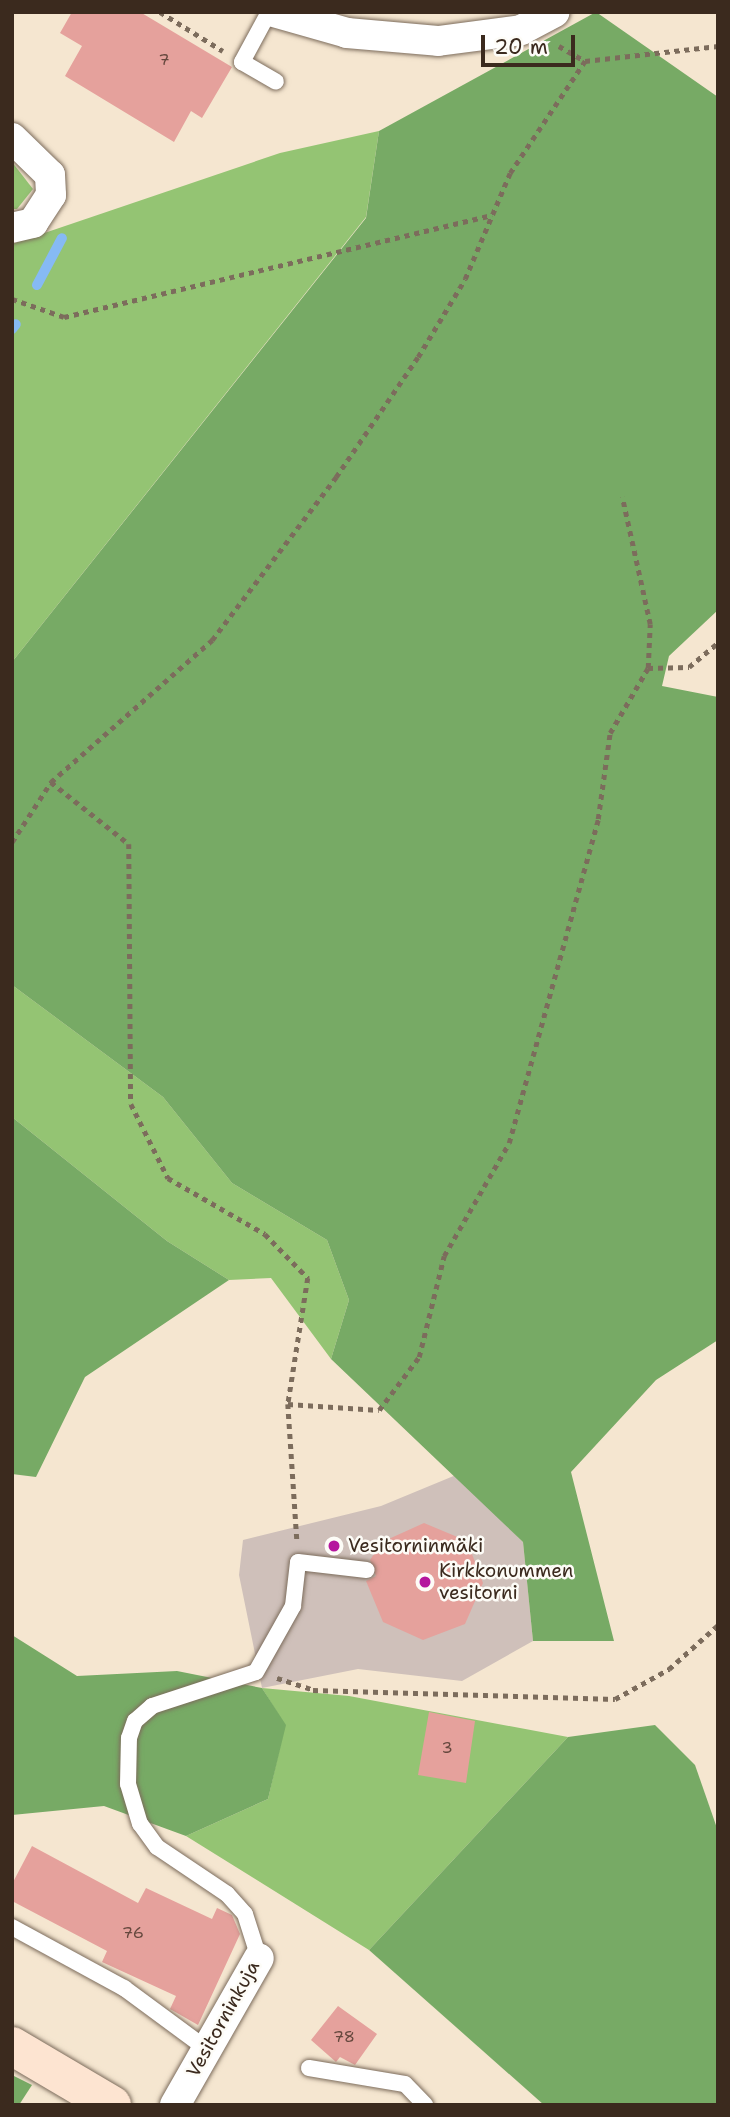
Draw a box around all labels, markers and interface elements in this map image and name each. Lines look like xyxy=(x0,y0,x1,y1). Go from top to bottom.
scale bar xyxy=(485,21,580,65)
text: 20 m xyxy=(494,33,548,61)
house number: 7 xyxy=(158,50,170,70)
place label: Vesitorninmäki xyxy=(348,1535,483,1557)
marker: Vesitorninmäki xyxy=(326,1538,342,1554)
place label: Kirkkonummen vesitorni xyxy=(439,1560,573,1604)
marker: Kirkkonummen vesitorni xyxy=(417,1574,433,1590)
house number: 3 xyxy=(441,1738,453,1758)
house number: 76 xyxy=(122,1923,144,1943)
street label: Vesitorninkuja xyxy=(182,1957,264,2081)
house number: 78 xyxy=(333,2027,355,2047)

